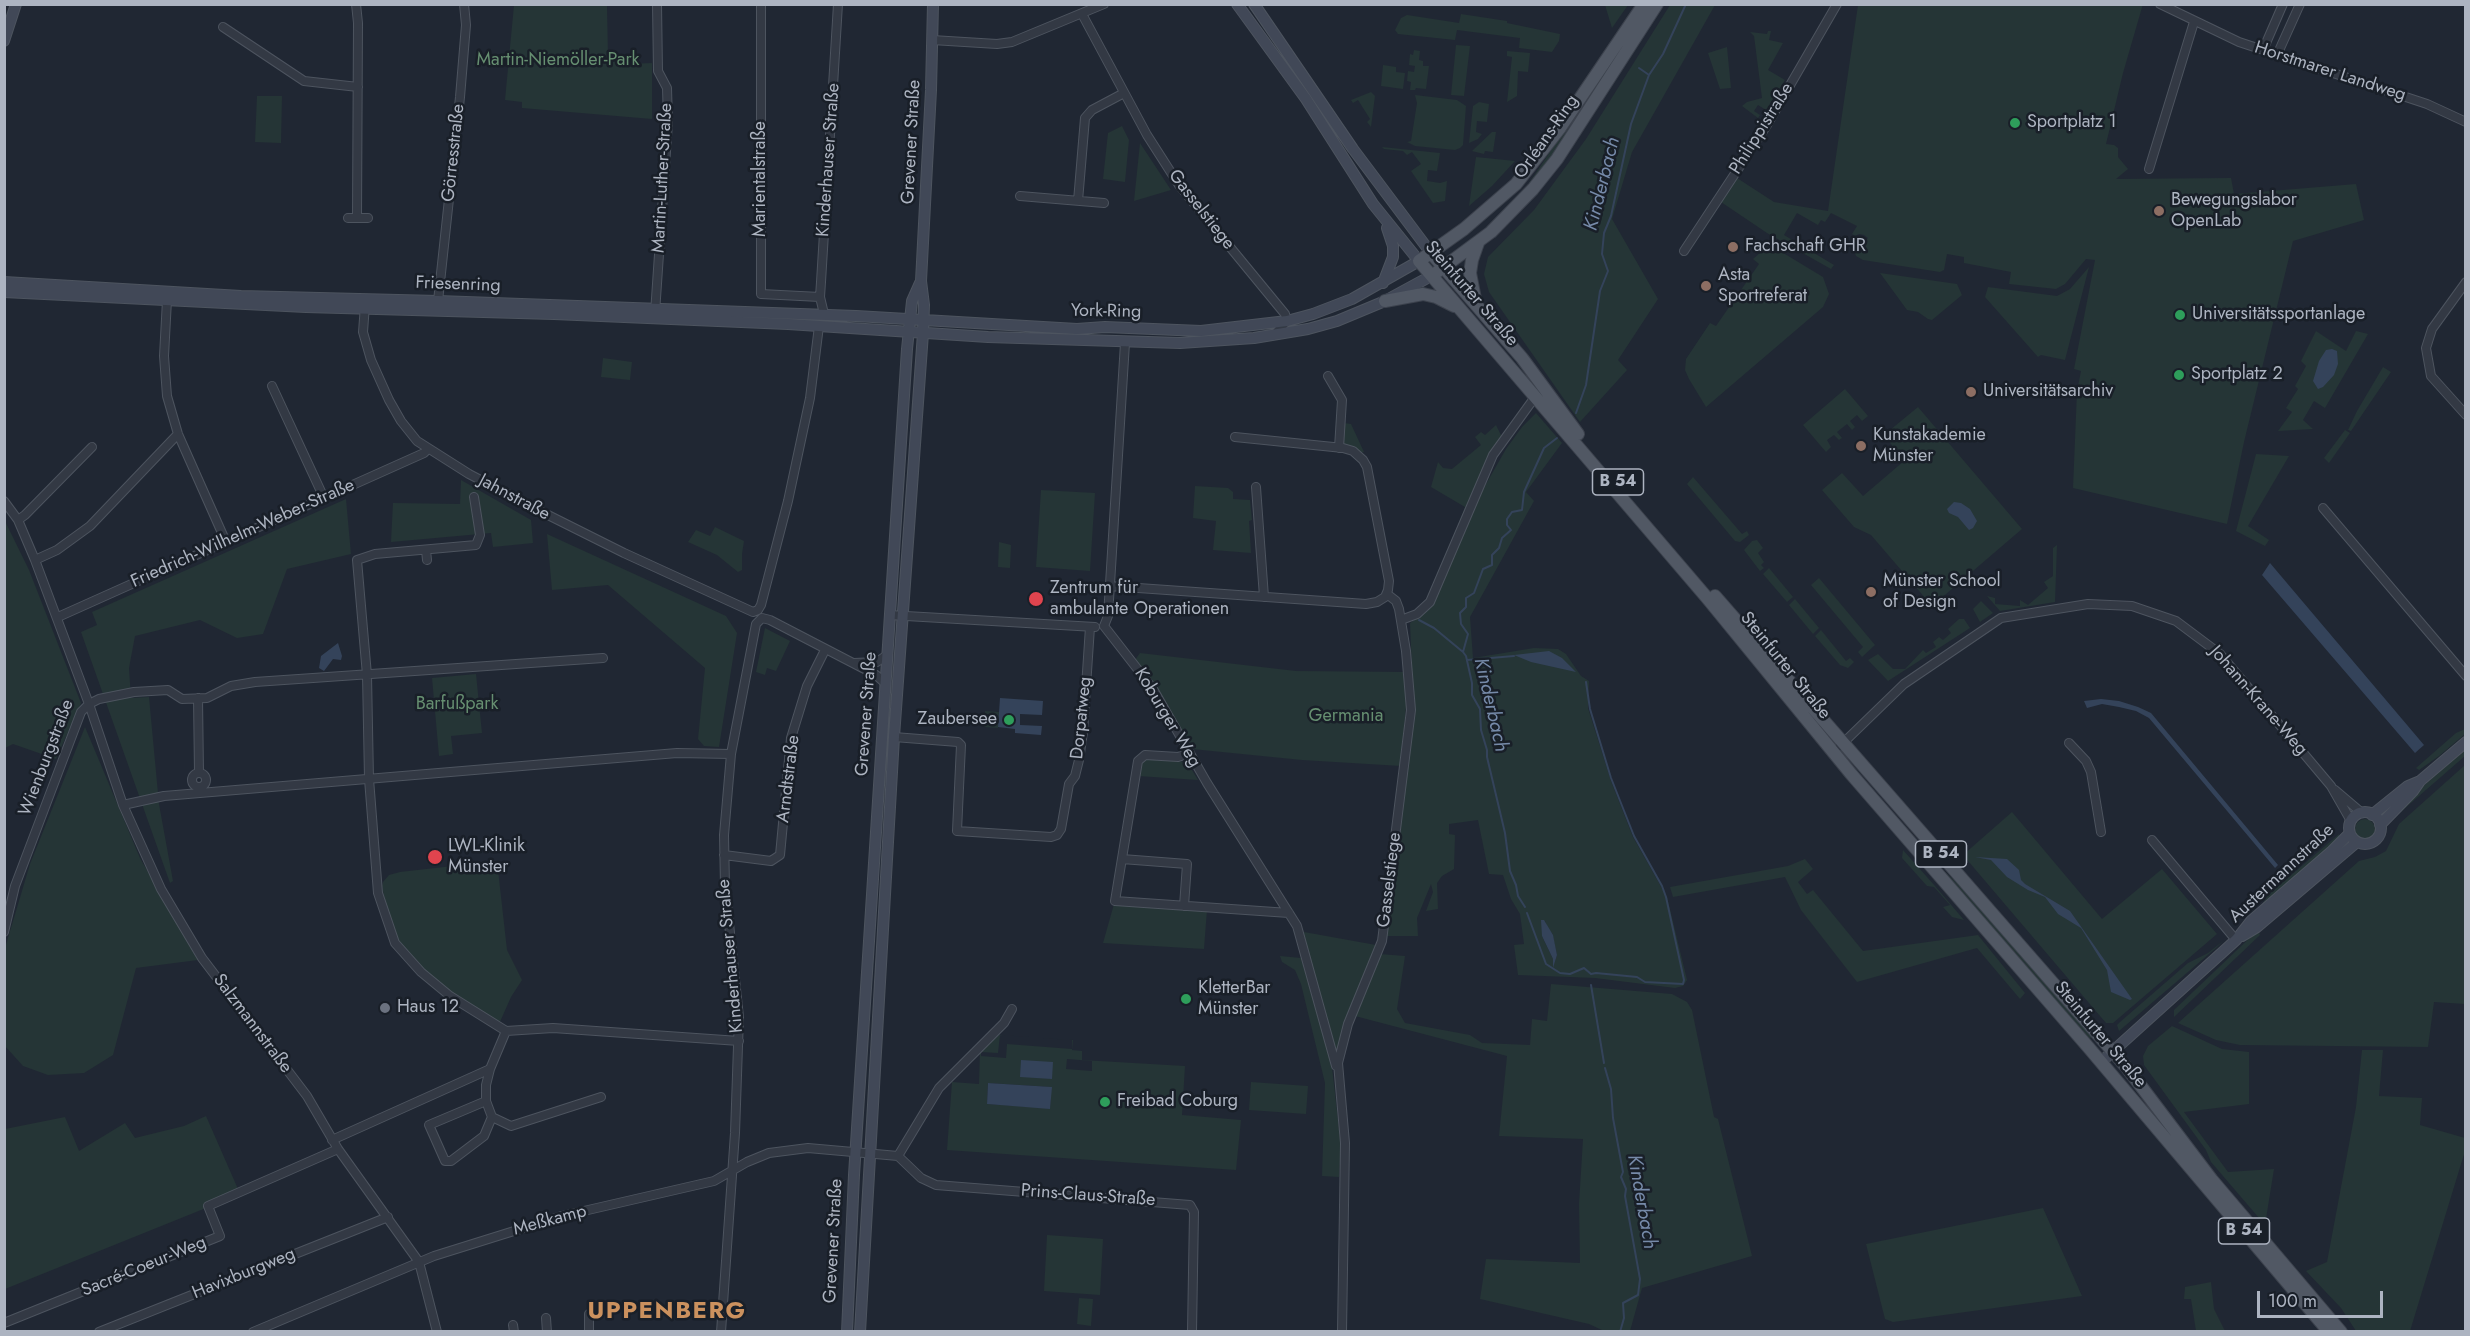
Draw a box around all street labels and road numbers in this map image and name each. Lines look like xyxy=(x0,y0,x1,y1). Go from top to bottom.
street label: Horstmarer Landweg xyxy=(2252,37,2408,107)
street label: Grevener Straße xyxy=(898,79,926,205)
street label: Philippistraße xyxy=(1725,79,1799,179)
street label: Kinderhauser Straße xyxy=(813,82,845,238)
street label: Orléans-Ring xyxy=(1510,91,1584,183)
street label: Martin-Luther-Straße xyxy=(648,102,678,254)
street label: Görresstraße xyxy=(438,103,470,203)
street label: Marientalstraße xyxy=(750,121,772,237)
street label: Gasselstiege xyxy=(1163,166,1239,254)
street label: Steinfurter Straße xyxy=(1420,237,1522,351)
street label: Friesenring xyxy=(415,273,501,297)
street label: York-Ring xyxy=(1071,301,1141,323)
road number: B 54 xyxy=(1592,469,1644,495)
street label: Jahnstraße xyxy=(475,470,553,526)
street label: Friedrich-Wilhelm-Weber-Straße xyxy=(128,475,358,593)
street label: Steinfurter Straße xyxy=(1735,608,1835,724)
street label: Johann-Krane-Weg xyxy=(2204,642,2312,760)
street label: Grevener Straße xyxy=(852,651,882,777)
street label: Koburger Weg xyxy=(1129,664,1205,772)
street label: Dorpatweg xyxy=(1067,676,1097,760)
street label: Wienburgstraße xyxy=(15,697,79,819)
street label: Arndtstraße xyxy=(773,734,805,824)
street label: Austermannstraße xyxy=(2225,820,2339,928)
street label: Gasselstiege xyxy=(1373,831,1407,929)
road number: B 54 xyxy=(1916,841,1966,867)
street label: Kinderhauser Straße xyxy=(714,878,748,1034)
street label: Salzmannstraße xyxy=(208,970,296,1078)
street label: Steinfurter Straße xyxy=(2049,978,2151,1092)
street label: Grevener Straße xyxy=(820,1178,848,1304)
street label: Prins-Claus-Straße xyxy=(1020,1181,1156,1211)
street label: Meßkamp xyxy=(511,1201,589,1241)
road number: B 54 xyxy=(2218,1218,2270,1244)
street label: Sacré-Coeur-Weg xyxy=(78,1232,210,1302)
street label: Havixburgweg xyxy=(189,1244,299,1304)

